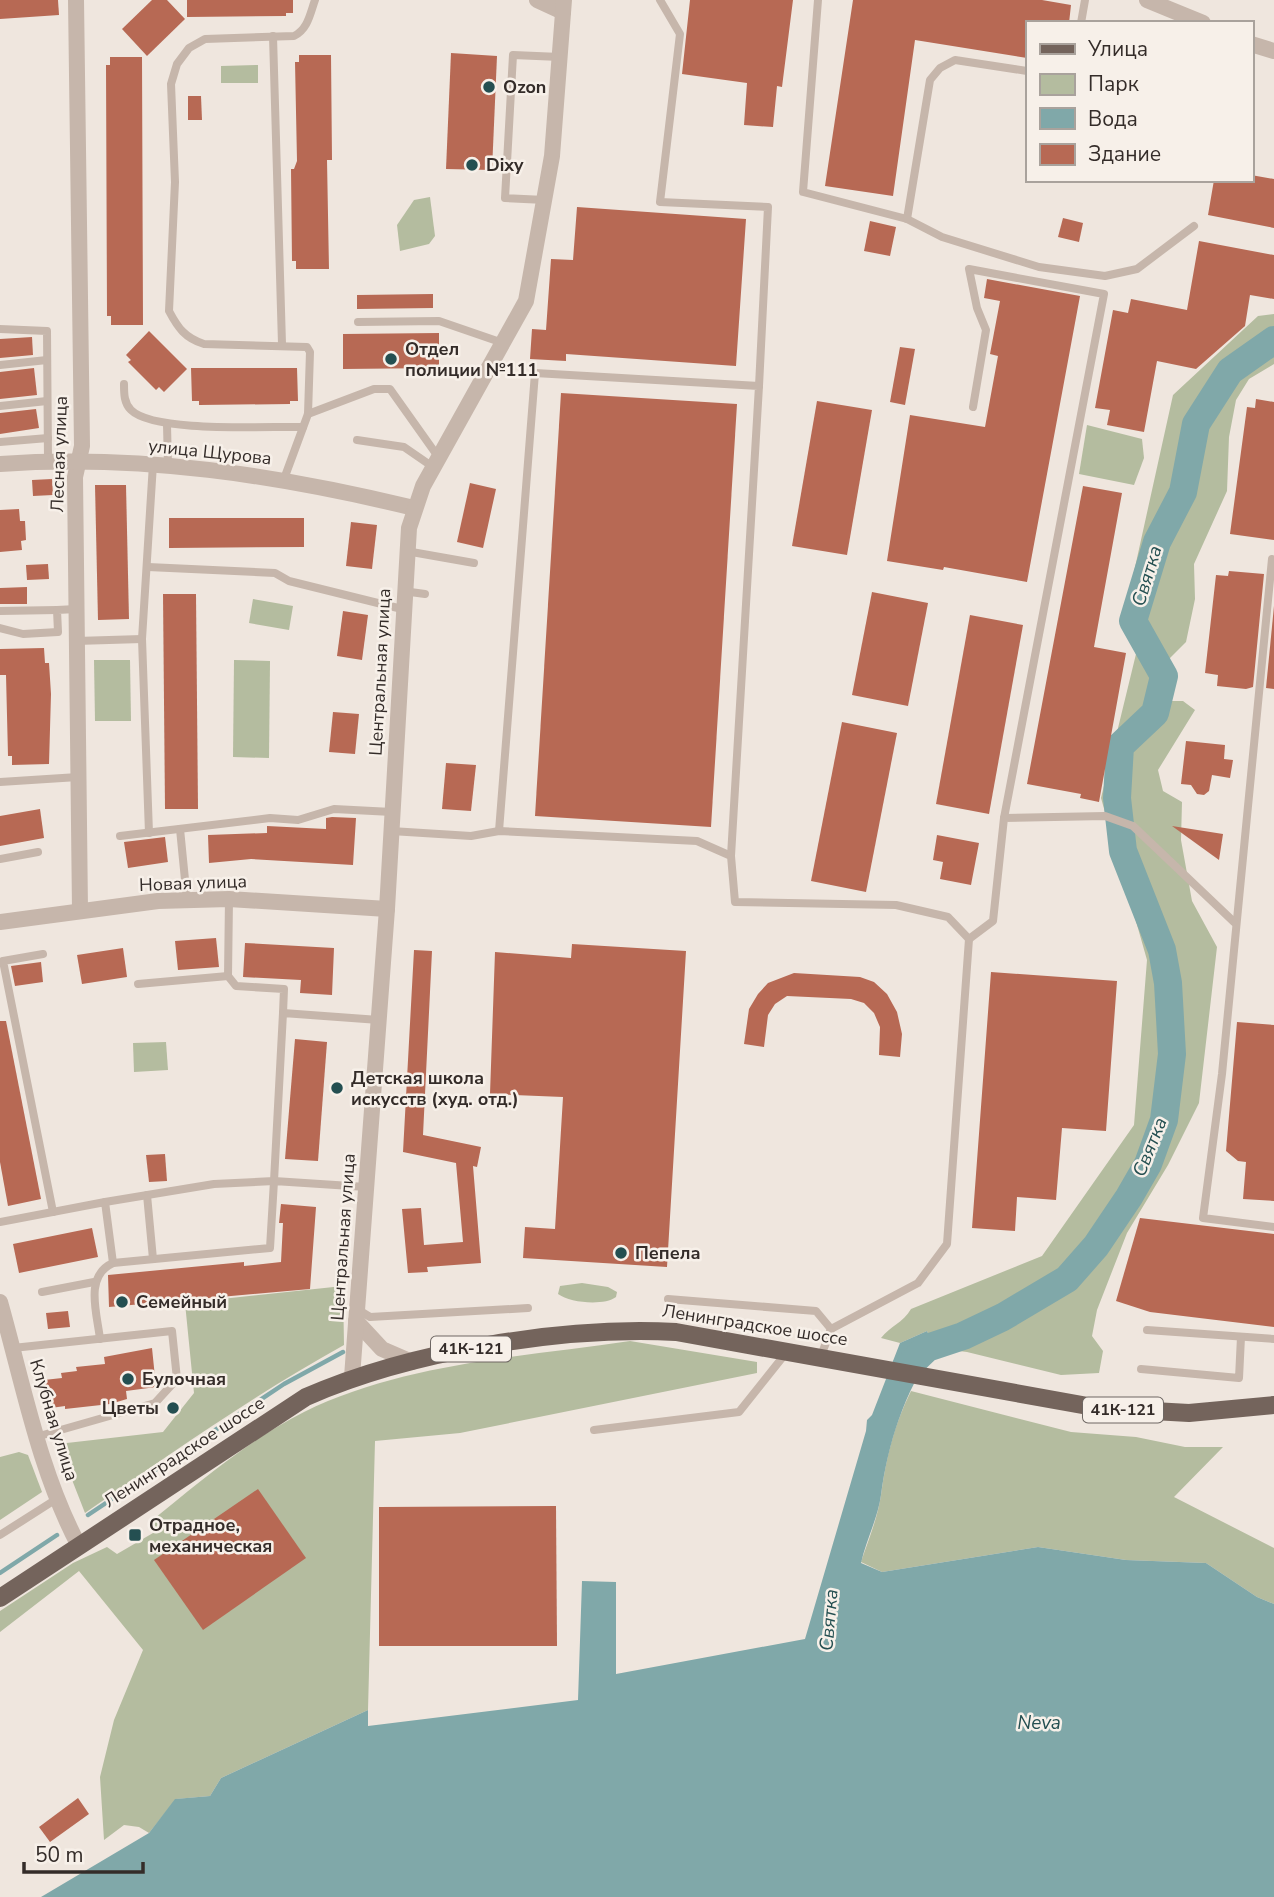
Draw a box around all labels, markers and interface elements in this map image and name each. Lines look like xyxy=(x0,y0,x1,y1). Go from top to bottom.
legend xyxy=(1026,21,1253,182)
text: Улица xyxy=(1087,35,1148,63)
text: Парк xyxy=(1088,70,1140,98)
place label: Ozon xyxy=(503,75,546,99)
marker: Ozon xyxy=(481,79,497,95)
text: Вода xyxy=(1088,105,1138,133)
text: Здание xyxy=(1088,140,1161,168)
place label: Dixy xyxy=(486,153,524,177)
marker: Dixy xyxy=(464,157,480,173)
place label: Отдел полиции №111 xyxy=(405,337,538,382)
marker: Отдел полиции №111 xyxy=(383,351,399,367)
street label: Лесная улица xyxy=(45,395,73,513)
street label: улица Щурова xyxy=(147,434,273,470)
water label: Святка xyxy=(1125,543,1169,609)
street label: Центральная улица xyxy=(364,588,396,756)
street label: Новая улица xyxy=(139,869,247,897)
place label: Детская школа искусств (худ. отд.) xyxy=(351,1066,519,1111)
marker: Детская школа искусств (худ. отд.) xyxy=(329,1080,345,1096)
water label: Святка xyxy=(1126,1113,1174,1181)
street label: Центральная улица xyxy=(325,1153,361,1321)
place label: Пепела xyxy=(635,1241,701,1265)
marker: Пепела xyxy=(613,1245,629,1261)
place label: Семейный xyxy=(136,1290,227,1314)
marker: Семейный xyxy=(114,1294,130,1310)
street label: Ленинградское шоссе xyxy=(661,1298,849,1352)
road number: 41К-121 xyxy=(431,1336,511,1362)
street label: Клубная улица xyxy=(24,1356,84,1484)
place label: Булочная xyxy=(142,1367,226,1391)
marker: Булочная xyxy=(120,1371,136,1387)
street label: Ленинградское шоссе xyxy=(99,1391,269,1513)
place label: Цветы xyxy=(102,1396,159,1420)
road number: 41К-121 xyxy=(1083,1398,1163,1422)
marker: Цветы xyxy=(165,1400,181,1416)
place label: Отрадное, механическая xyxy=(149,1513,272,1558)
marker: Отрадное, механическая xyxy=(127,1527,143,1543)
water label: Святка xyxy=(813,1588,845,1652)
water label: Neva xyxy=(1017,1710,1061,1736)
scale bar xyxy=(24,1830,144,1874)
text: 50 m xyxy=(35,1841,84,1869)

